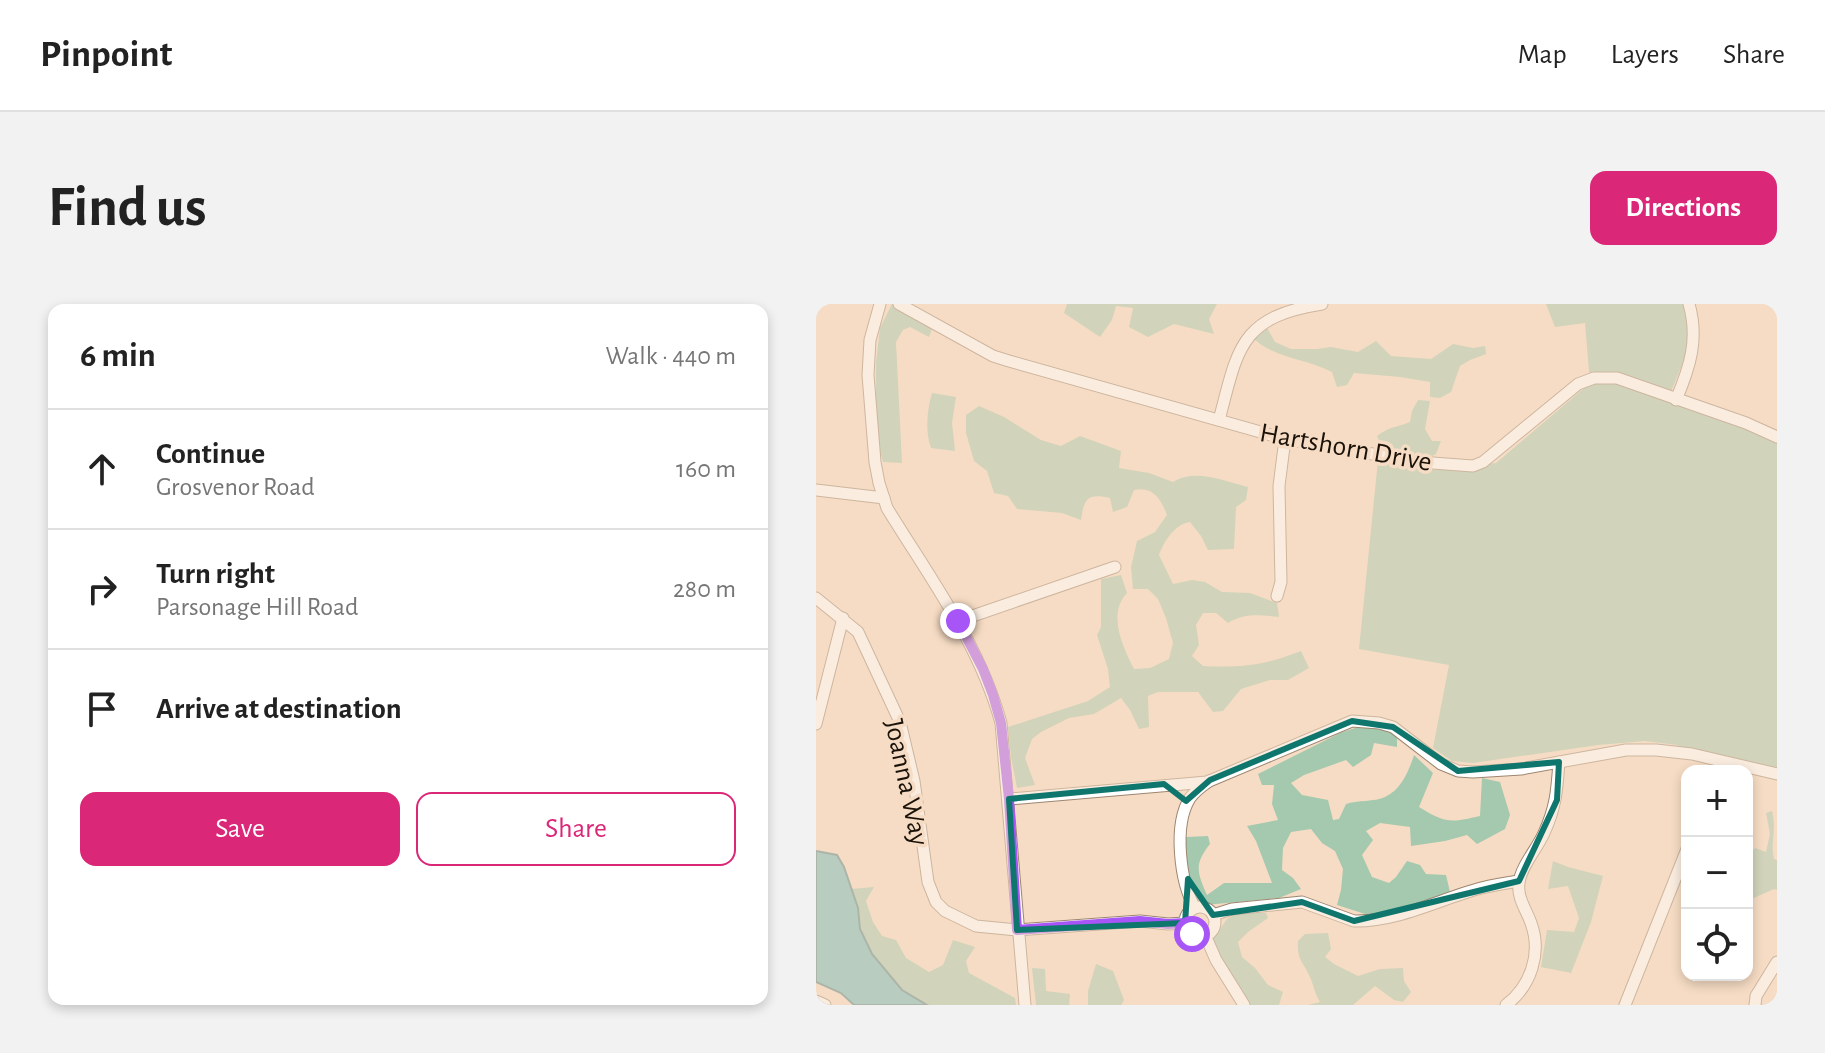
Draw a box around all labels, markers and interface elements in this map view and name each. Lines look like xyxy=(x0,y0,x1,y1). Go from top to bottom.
text: Pinpoint xyxy=(40,36,172,74)
text: Map xyxy=(1518,41,1567,69)
text: Layers xyxy=(1611,41,1679,69)
text: Share xyxy=(1723,41,1785,69)
button: Directions xyxy=(1590,171,1777,245)
text: Find us xyxy=(48,180,206,236)
text: 6 min xyxy=(80,339,156,373)
text: Walk · 440 m xyxy=(606,343,736,369)
street label: Hartshorn Drive xyxy=(1258,419,1434,477)
text: Continue xyxy=(156,439,265,469)
icon: ahead xyxy=(80,447,124,491)
text: 160 m xyxy=(676,456,736,482)
text: Grosvenor Road xyxy=(156,474,315,500)
text: Turn right xyxy=(156,559,275,589)
icon: right xyxy=(80,567,124,611)
text: 280 m xyxy=(673,576,736,602)
text: Parsonage Hill Road xyxy=(156,594,358,620)
route end xyxy=(940,603,976,639)
icon: arrive xyxy=(80,687,124,731)
text: Arrive at destination xyxy=(156,694,402,724)
street label: Joanna Way xyxy=(879,717,933,848)
map controls xyxy=(1681,765,1753,981)
button: + xyxy=(1681,765,1753,837)
button: Save xyxy=(80,792,400,866)
button: Share xyxy=(416,792,736,866)
button: − xyxy=(1681,837,1753,909)
button: locate xyxy=(1681,909,1753,981)
route start xyxy=(1174,916,1210,952)

